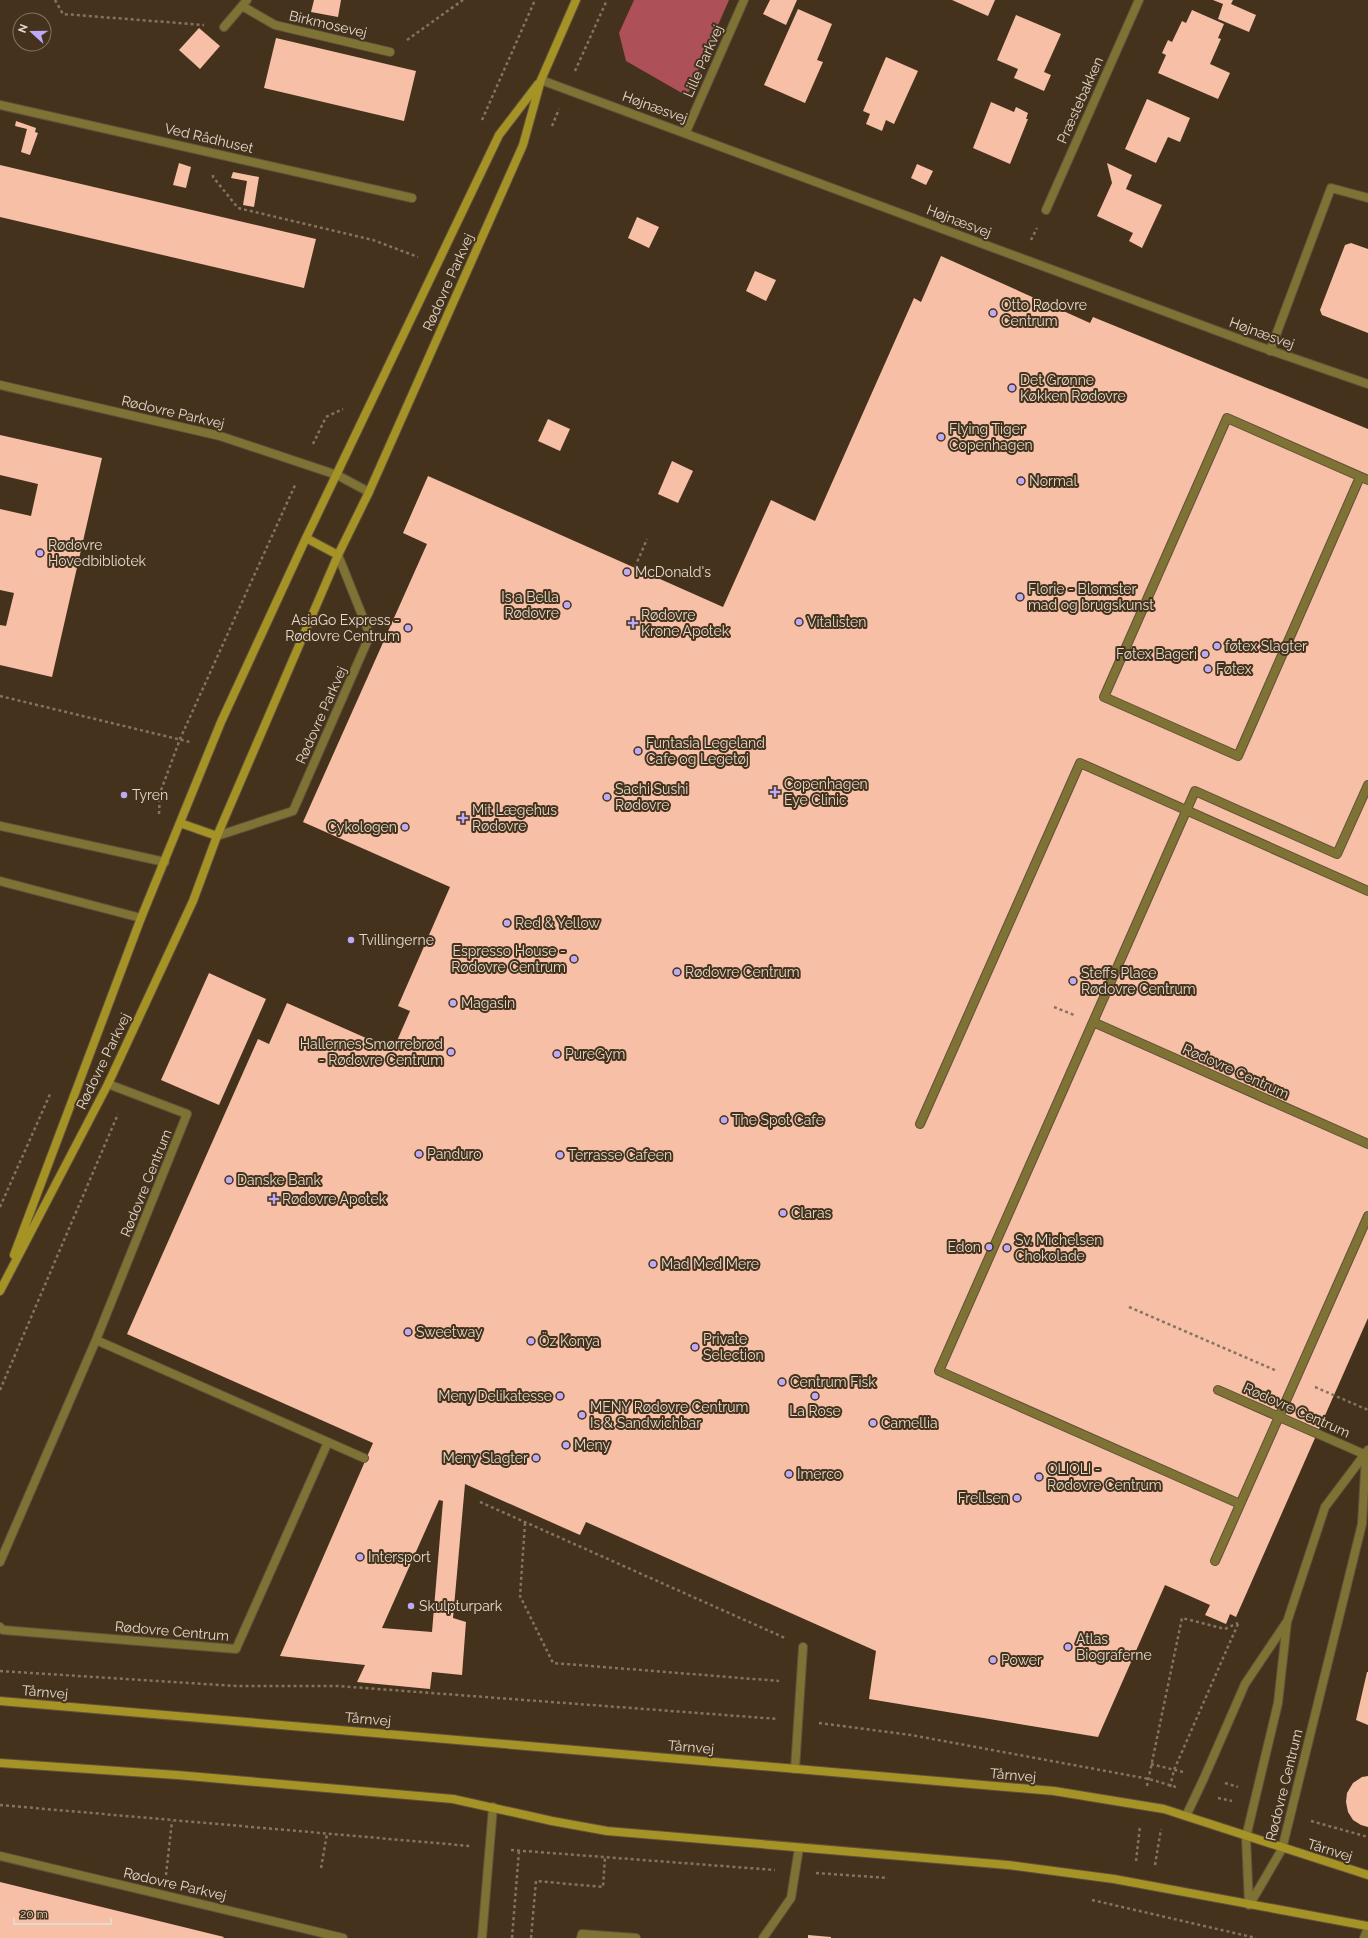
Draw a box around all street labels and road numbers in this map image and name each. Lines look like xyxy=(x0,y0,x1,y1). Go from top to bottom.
street label: Birkmosevej xyxy=(288,7,368,41)
street label: Lille Parkvej xyxy=(680,22,726,100)
street label: Præstebakken xyxy=(1054,54,1106,146)
street label: Højnæsvej xyxy=(620,88,690,126)
street label: Ved Rådhuset xyxy=(163,120,255,156)
street label: Højnæsvej xyxy=(924,201,994,241)
street label: Rødovre Parkvej xyxy=(419,231,477,333)
street label: Højnæsvej xyxy=(1227,314,1297,352)
street label: Rødovre Parkvej xyxy=(120,392,226,432)
street label: Rødovre Parkvej xyxy=(292,664,350,766)
street label: Rødovre Parkvej xyxy=(73,1010,133,1112)
street label: Rødovre Centrum xyxy=(1180,1040,1292,1102)
street label: Rødovre Centrum xyxy=(117,1127,175,1239)
street label: Rødovre Centrum xyxy=(1241,1379,1353,1441)
street label: Rødovre Centrum xyxy=(114,1618,230,1644)
street label: Tårnvej xyxy=(21,1682,69,1702)
street label: Tårnvej xyxy=(344,1709,392,1729)
street label: Rødovre Centrum xyxy=(1262,1727,1306,1843)
street label: Tårnvej xyxy=(667,1737,715,1757)
street label: Tårnvej xyxy=(989,1765,1037,1785)
street label: Tårnvej xyxy=(1306,1836,1354,1864)
street label: Rødovre Parkvej xyxy=(122,1864,228,1904)

